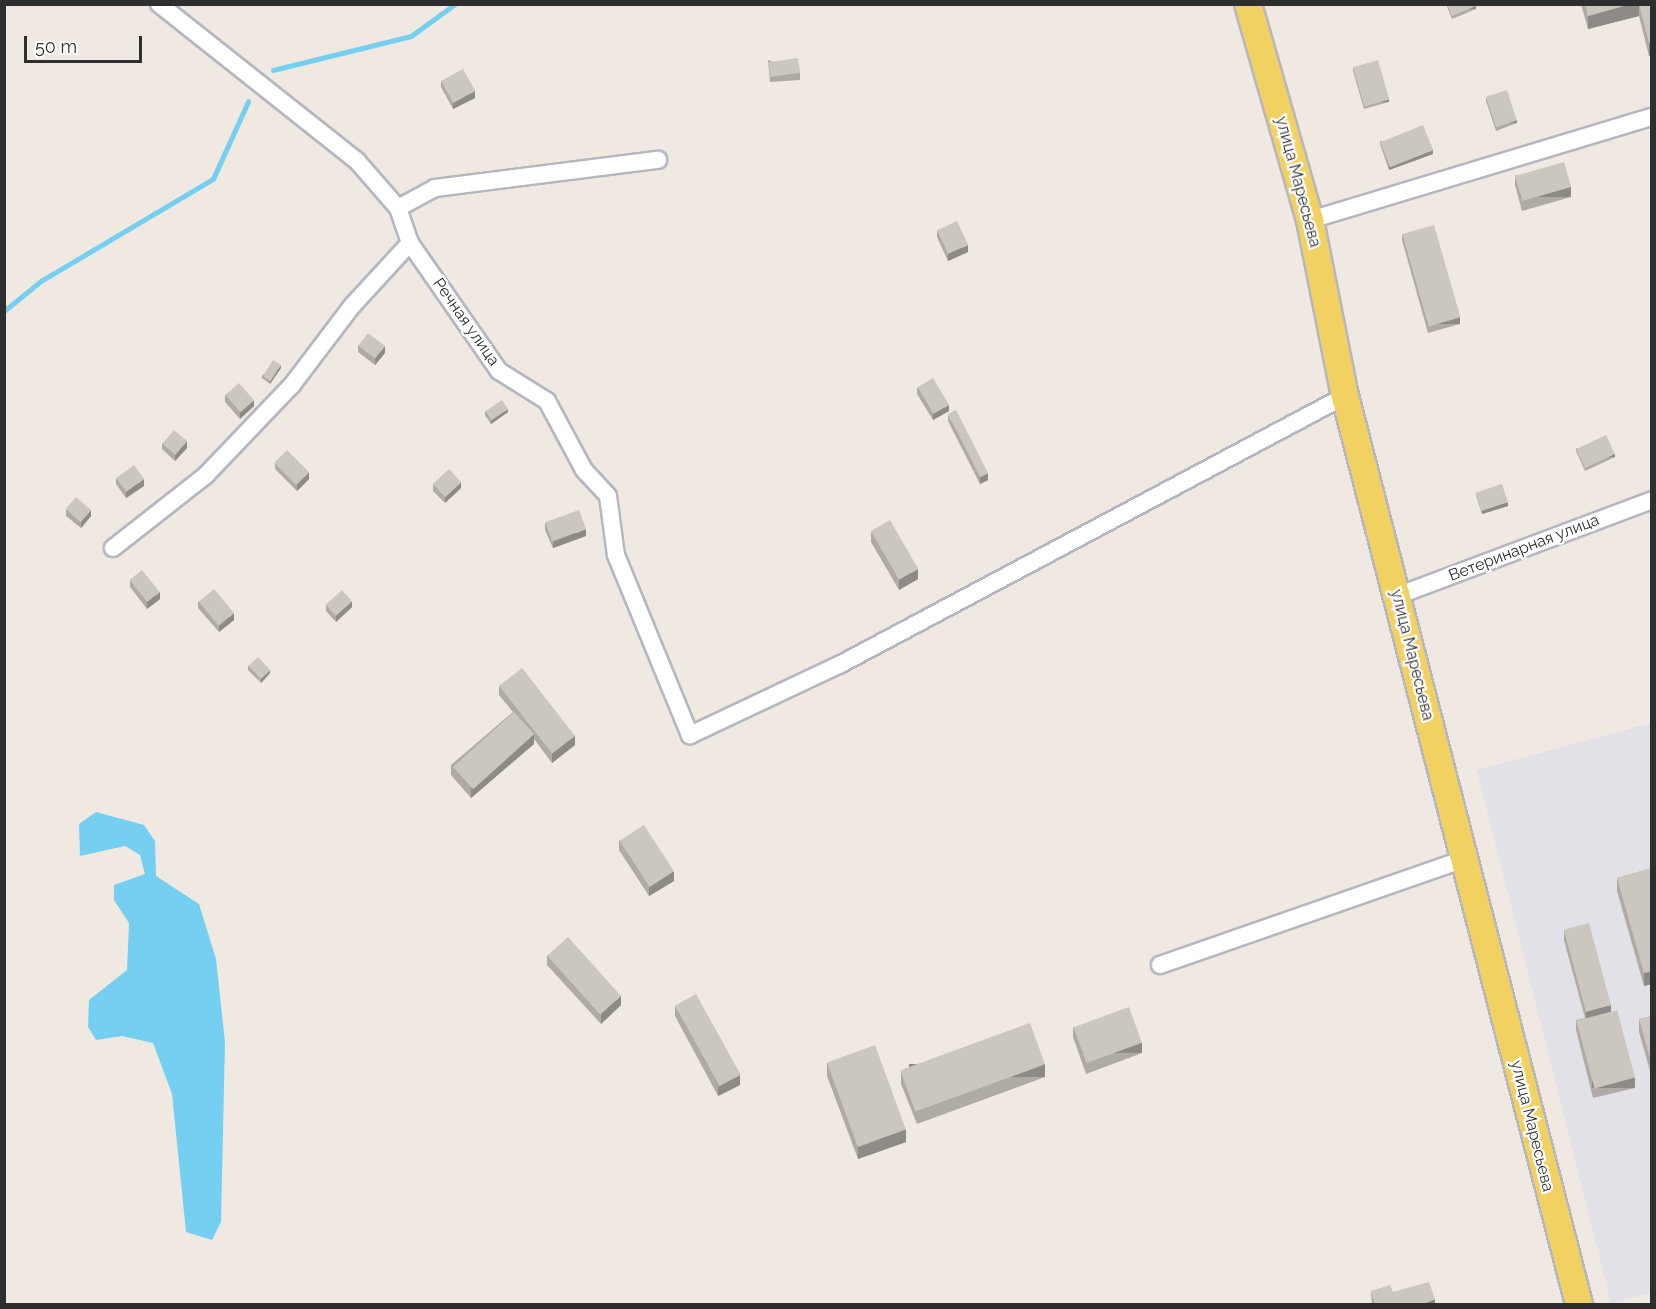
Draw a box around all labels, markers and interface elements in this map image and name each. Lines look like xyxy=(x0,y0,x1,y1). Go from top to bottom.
scale bar xyxy=(27,24,146,62)
text: 50 m xyxy=(35,36,77,57)
street label: улица Маресьева xyxy=(1271,115,1325,249)
street label: Речная улица xyxy=(429,274,503,370)
street label: Ветеринарная улица xyxy=(1446,510,1602,586)
street label: улица Маресьева xyxy=(1386,587,1438,723)
street label: улица Маресьева xyxy=(1506,1058,1558,1194)

